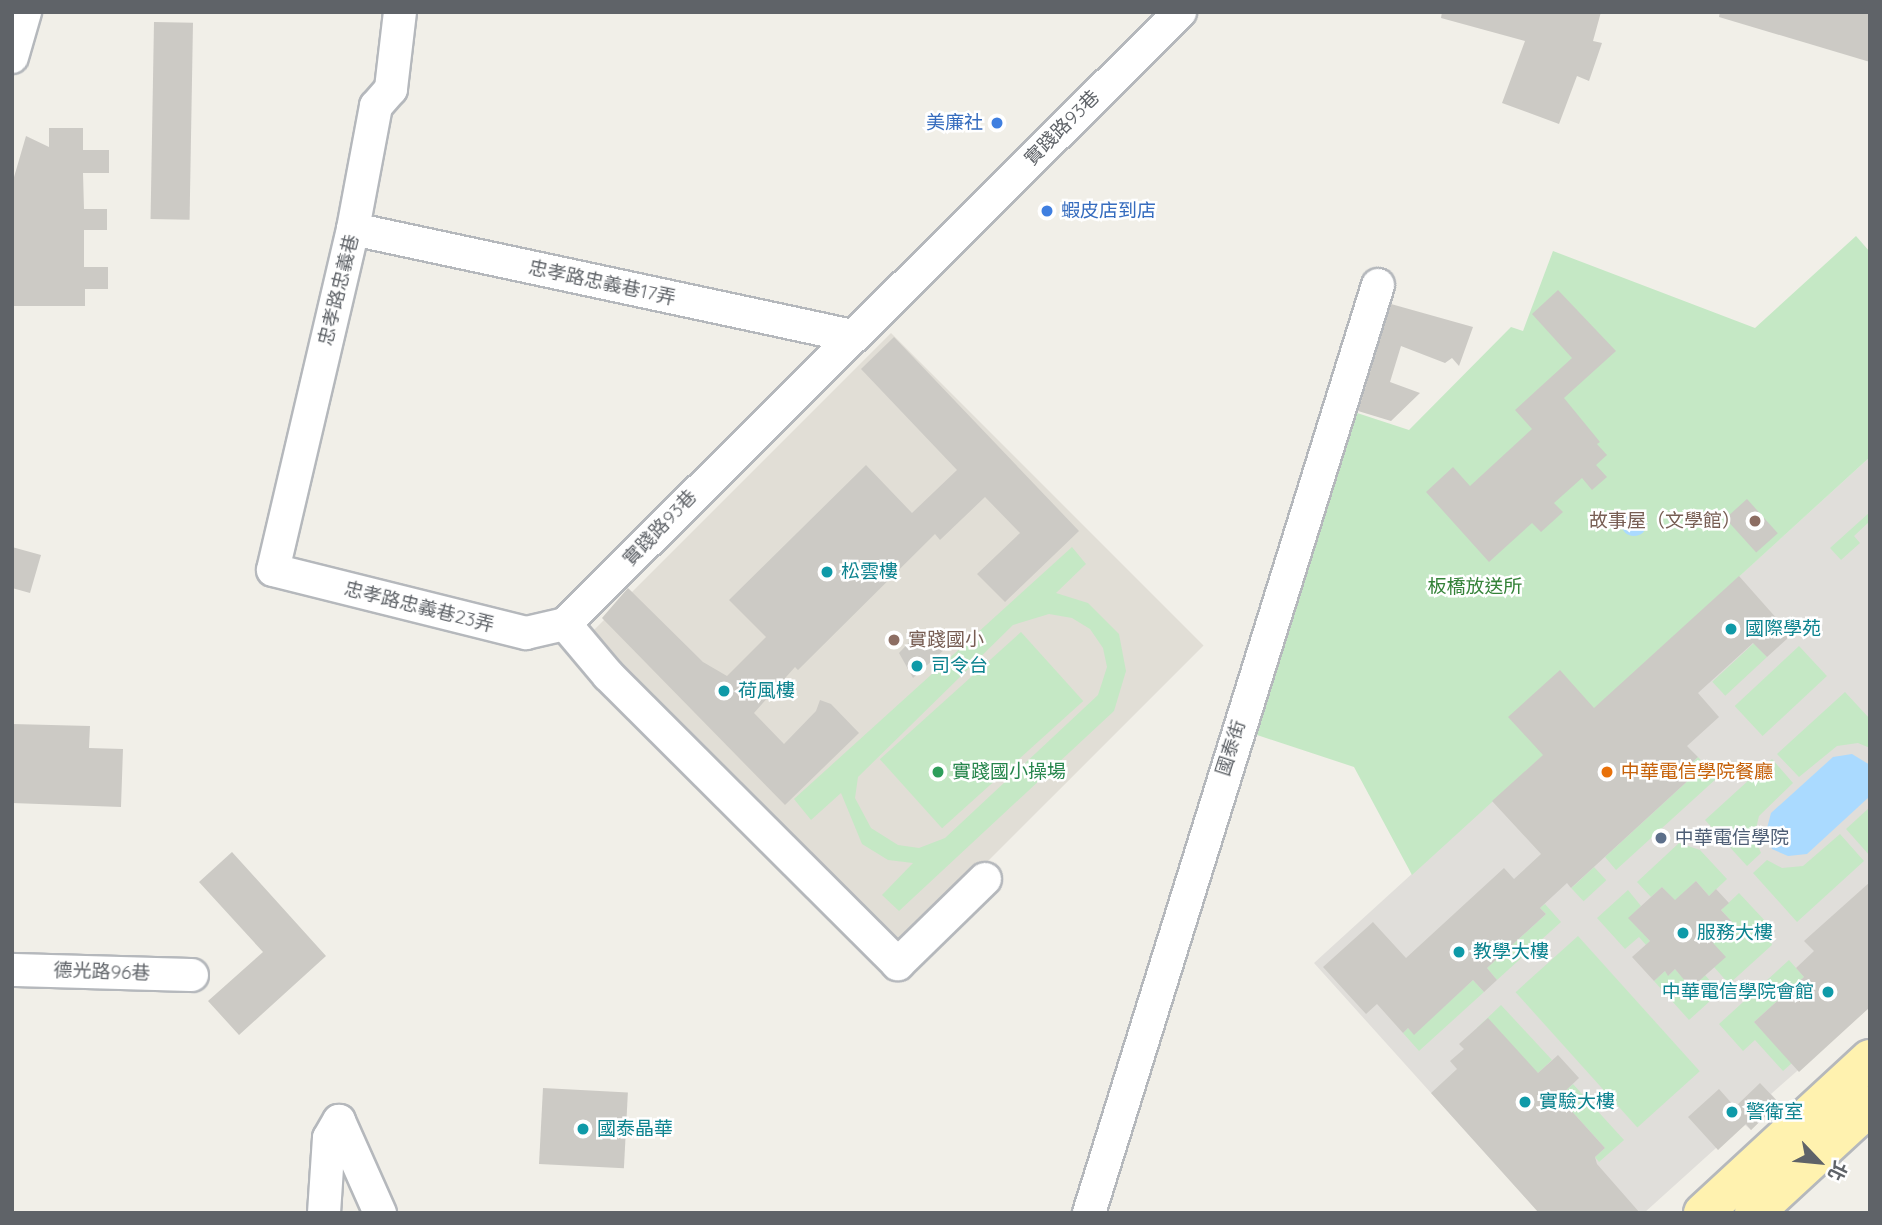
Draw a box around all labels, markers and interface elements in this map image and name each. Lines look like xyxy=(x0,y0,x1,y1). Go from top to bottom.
street label: 實踐路93巷 xyxy=(1020,86,1104,170)
place label: 美廉社 xyxy=(926,112,983,134)
marker: 美廉社 xyxy=(989,115,1005,131)
place label: 蝦皮店到店 xyxy=(1061,200,1156,222)
marker: 蝦皮店到店 xyxy=(1039,203,1055,219)
street label: 忠孝路忠義巷 xyxy=(314,232,364,348)
street label: 忠孝路忠義巷17弄 xyxy=(526,256,678,310)
street label: 實踐路93巷 xyxy=(618,485,702,571)
place label: 故事屋（文學館） xyxy=(1589,510,1741,532)
marker: 故事屋（文學館） xyxy=(1747,513,1763,529)
place label: 松雲樓 xyxy=(841,561,898,583)
marker: 松雲樓 xyxy=(819,564,835,580)
park label: 板橋放送所 xyxy=(1428,576,1522,598)
street label: 忠孝路忠義巷23弄 xyxy=(342,577,496,637)
place label: 國際學苑 xyxy=(1745,618,1821,640)
marker: 國際學苑 xyxy=(1723,621,1739,637)
place label: 實踐國小 xyxy=(908,629,984,651)
marker: 實踐國小 xyxy=(886,632,902,648)
place label: 司令台 xyxy=(931,655,988,677)
marker: 司令台 xyxy=(909,658,925,674)
place label: 荷風樓 xyxy=(738,680,795,702)
marker: 荷風樓 xyxy=(716,683,732,699)
street label: 國泰街 xyxy=(1211,717,1251,779)
place label: 實踐國小操場 xyxy=(952,761,1066,783)
place label: 中華電信學院餐廳 xyxy=(1621,761,1773,783)
marker: 實踐國小操場 xyxy=(930,764,946,780)
marker: 中華電信學院餐廳 xyxy=(1599,764,1615,780)
place label: 中華電信學院 xyxy=(1675,827,1789,849)
marker: 中華電信學院 xyxy=(1653,830,1669,846)
place label: 服務大樓 xyxy=(1697,922,1773,944)
marker: 服務大樓 xyxy=(1675,925,1691,941)
place label: 教學大樓 xyxy=(1473,941,1549,963)
marker: 教學大樓 xyxy=(1451,944,1467,960)
street label: 德光路96巷 xyxy=(53,959,151,985)
place label: 中華電信學院會館 xyxy=(1662,981,1814,1003)
marker: 中華電信學院會館 xyxy=(1820,984,1836,1000)
place label: 實驗大樓 xyxy=(1539,1091,1615,1113)
marker: 實驗大樓 xyxy=(1517,1094,1533,1110)
place label: 警衛室 xyxy=(1746,1101,1803,1123)
marker: 警衛室 xyxy=(1724,1104,1740,1120)
place label: 國泰晶華 xyxy=(597,1118,673,1140)
marker: 國泰晶華 xyxy=(575,1121,591,1137)
north arrow xyxy=(1784,1127,1854,1197)
text: 北 xyxy=(1823,1157,1853,1185)

